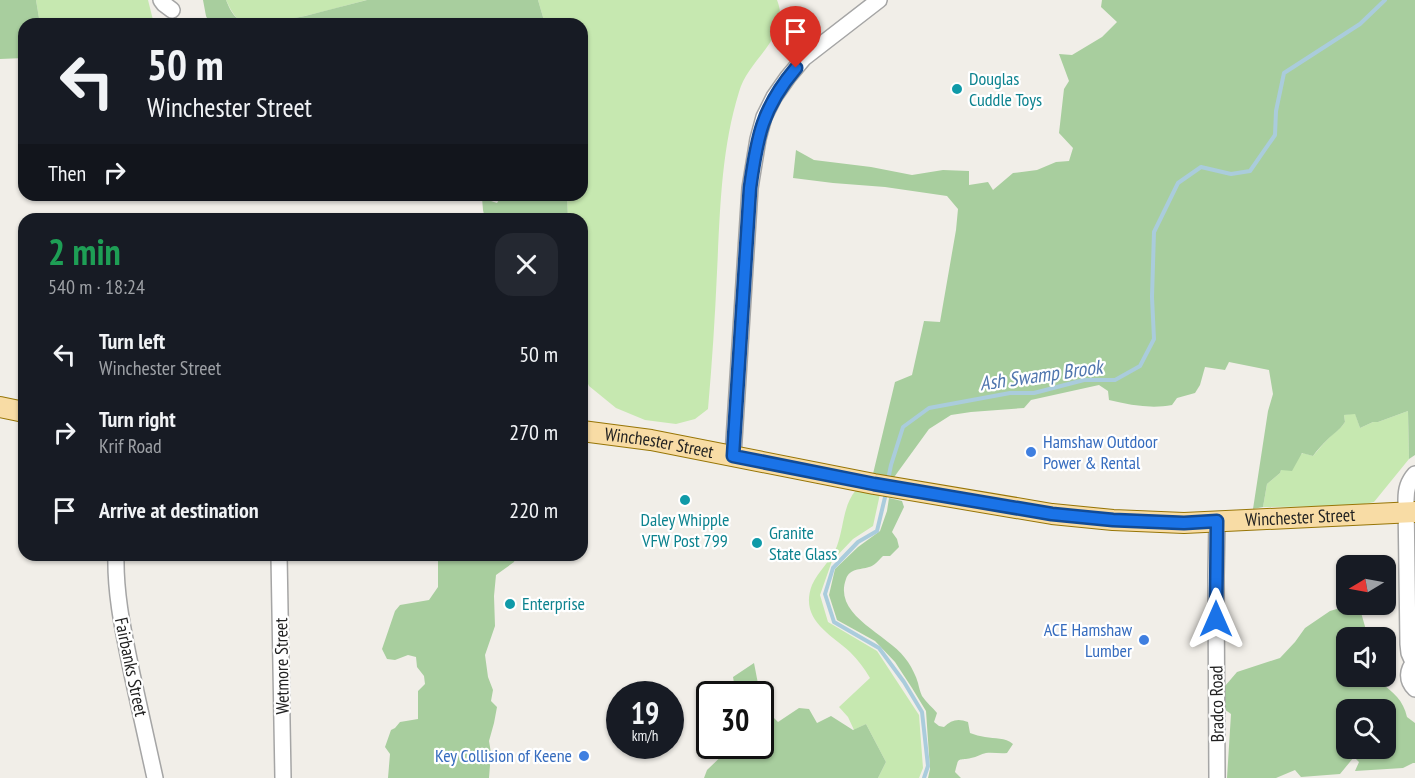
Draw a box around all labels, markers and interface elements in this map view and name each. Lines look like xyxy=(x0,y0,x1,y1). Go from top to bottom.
pin xyxy=(770,6,821,68)
icon: arrive xyxy=(779,15,812,48)
text: 50 m xyxy=(147,37,224,92)
icon: left xyxy=(48,42,126,120)
place label: Douglas Cuddle Toys xyxy=(969,67,1042,111)
marker: Douglas Cuddle Toys xyxy=(950,82,964,96)
text: Winchester Street xyxy=(147,90,312,124)
icon: right xyxy=(98,156,131,189)
text: Then xyxy=(48,159,86,187)
text: 2 min xyxy=(48,228,121,275)
button: close xyxy=(495,233,558,296)
text: 540 m · 18:24 xyxy=(48,274,145,300)
text: Turn left xyxy=(99,327,165,355)
icon: left xyxy=(48,338,81,371)
text: 50 m xyxy=(519,340,558,368)
water label: Ash Swamp Brook xyxy=(978,353,1106,396)
text: Winchester Street xyxy=(99,355,221,381)
text: Turn right xyxy=(99,405,176,433)
icon: right xyxy=(48,416,81,449)
text: 270 m xyxy=(509,418,558,446)
street label: Winchester Street xyxy=(603,422,716,463)
place label: Hamshaw Outdoor Power & Rental xyxy=(1043,430,1158,474)
text: Krif Road xyxy=(99,433,162,459)
marker: Hamshaw Outdoor Power & Rental xyxy=(1024,445,1038,459)
marker: Daley Whipple VFW Post 799 xyxy=(678,493,692,507)
icon: arrive xyxy=(48,494,81,527)
text: Arrive at destination xyxy=(99,496,259,524)
text: 220 m xyxy=(509,496,558,524)
street label: Winchester Street xyxy=(1245,503,1356,531)
place label: Daley Whipple VFW Post 799 xyxy=(641,508,729,552)
place label: Granite State Glass xyxy=(769,521,837,565)
marker: Granite State Glass xyxy=(750,536,764,550)
north arrow xyxy=(1336,555,1396,615)
map controls xyxy=(1336,555,1396,759)
position arrow xyxy=(1184,587,1248,651)
place label: Enterprise xyxy=(522,592,585,615)
marker: Enterprise xyxy=(503,597,517,611)
street label: Fairbanks Street xyxy=(110,615,153,719)
street label: Wetmore Street xyxy=(269,617,294,715)
place label: ACE Hamshaw Lumber xyxy=(1044,618,1132,662)
button: sound xyxy=(1336,627,1396,687)
marker: ACE Hamshaw Lumber xyxy=(1137,633,1151,647)
street label: Bradco Road xyxy=(1204,665,1229,743)
speed limit sign: 30 xyxy=(696,681,774,759)
text: 19 xyxy=(631,693,659,732)
button: search xyxy=(1336,699,1396,759)
text: km/h xyxy=(632,726,658,745)
place label: Key Collision of Keene xyxy=(435,744,572,767)
marker: Key Collision of Keene xyxy=(577,749,591,763)

